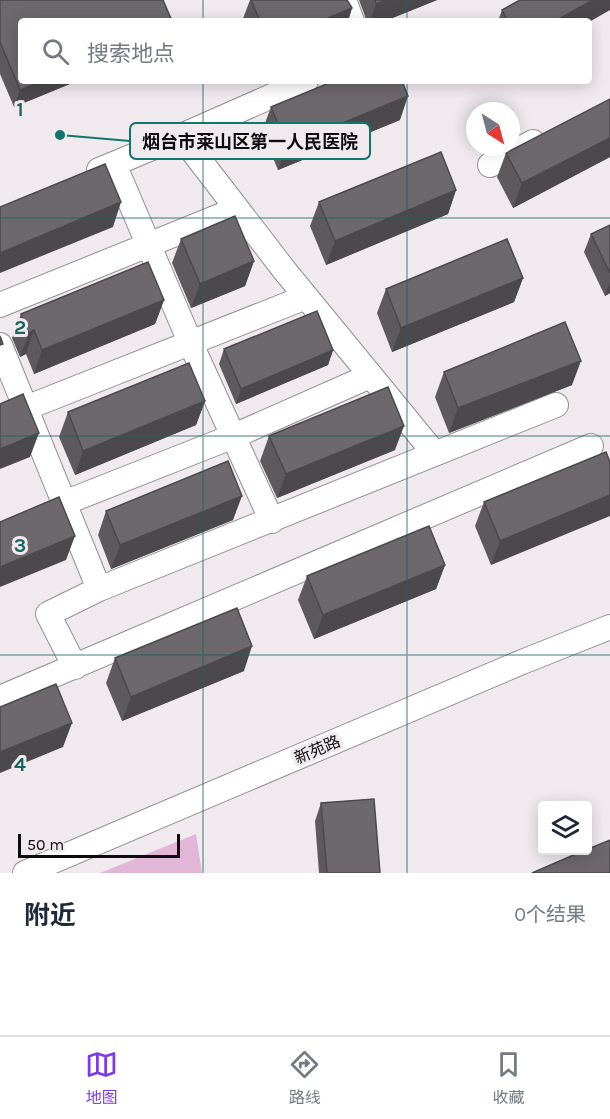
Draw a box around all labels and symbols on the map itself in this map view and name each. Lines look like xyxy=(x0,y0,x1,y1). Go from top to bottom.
text: 1 xyxy=(16,98,24,121)
north arrow xyxy=(466,102,520,156)
callout: 烟台市莱山区第一人民医院 xyxy=(130,123,370,159)
text: 烟台市莱山区第一人民医院 xyxy=(142,131,358,153)
text: 2 xyxy=(14,316,26,339)
text: 3 xyxy=(14,534,26,557)
street label: 新苑路 xyxy=(291,731,343,768)
text: 4 xyxy=(14,753,26,776)
scale bar xyxy=(18,831,180,858)

